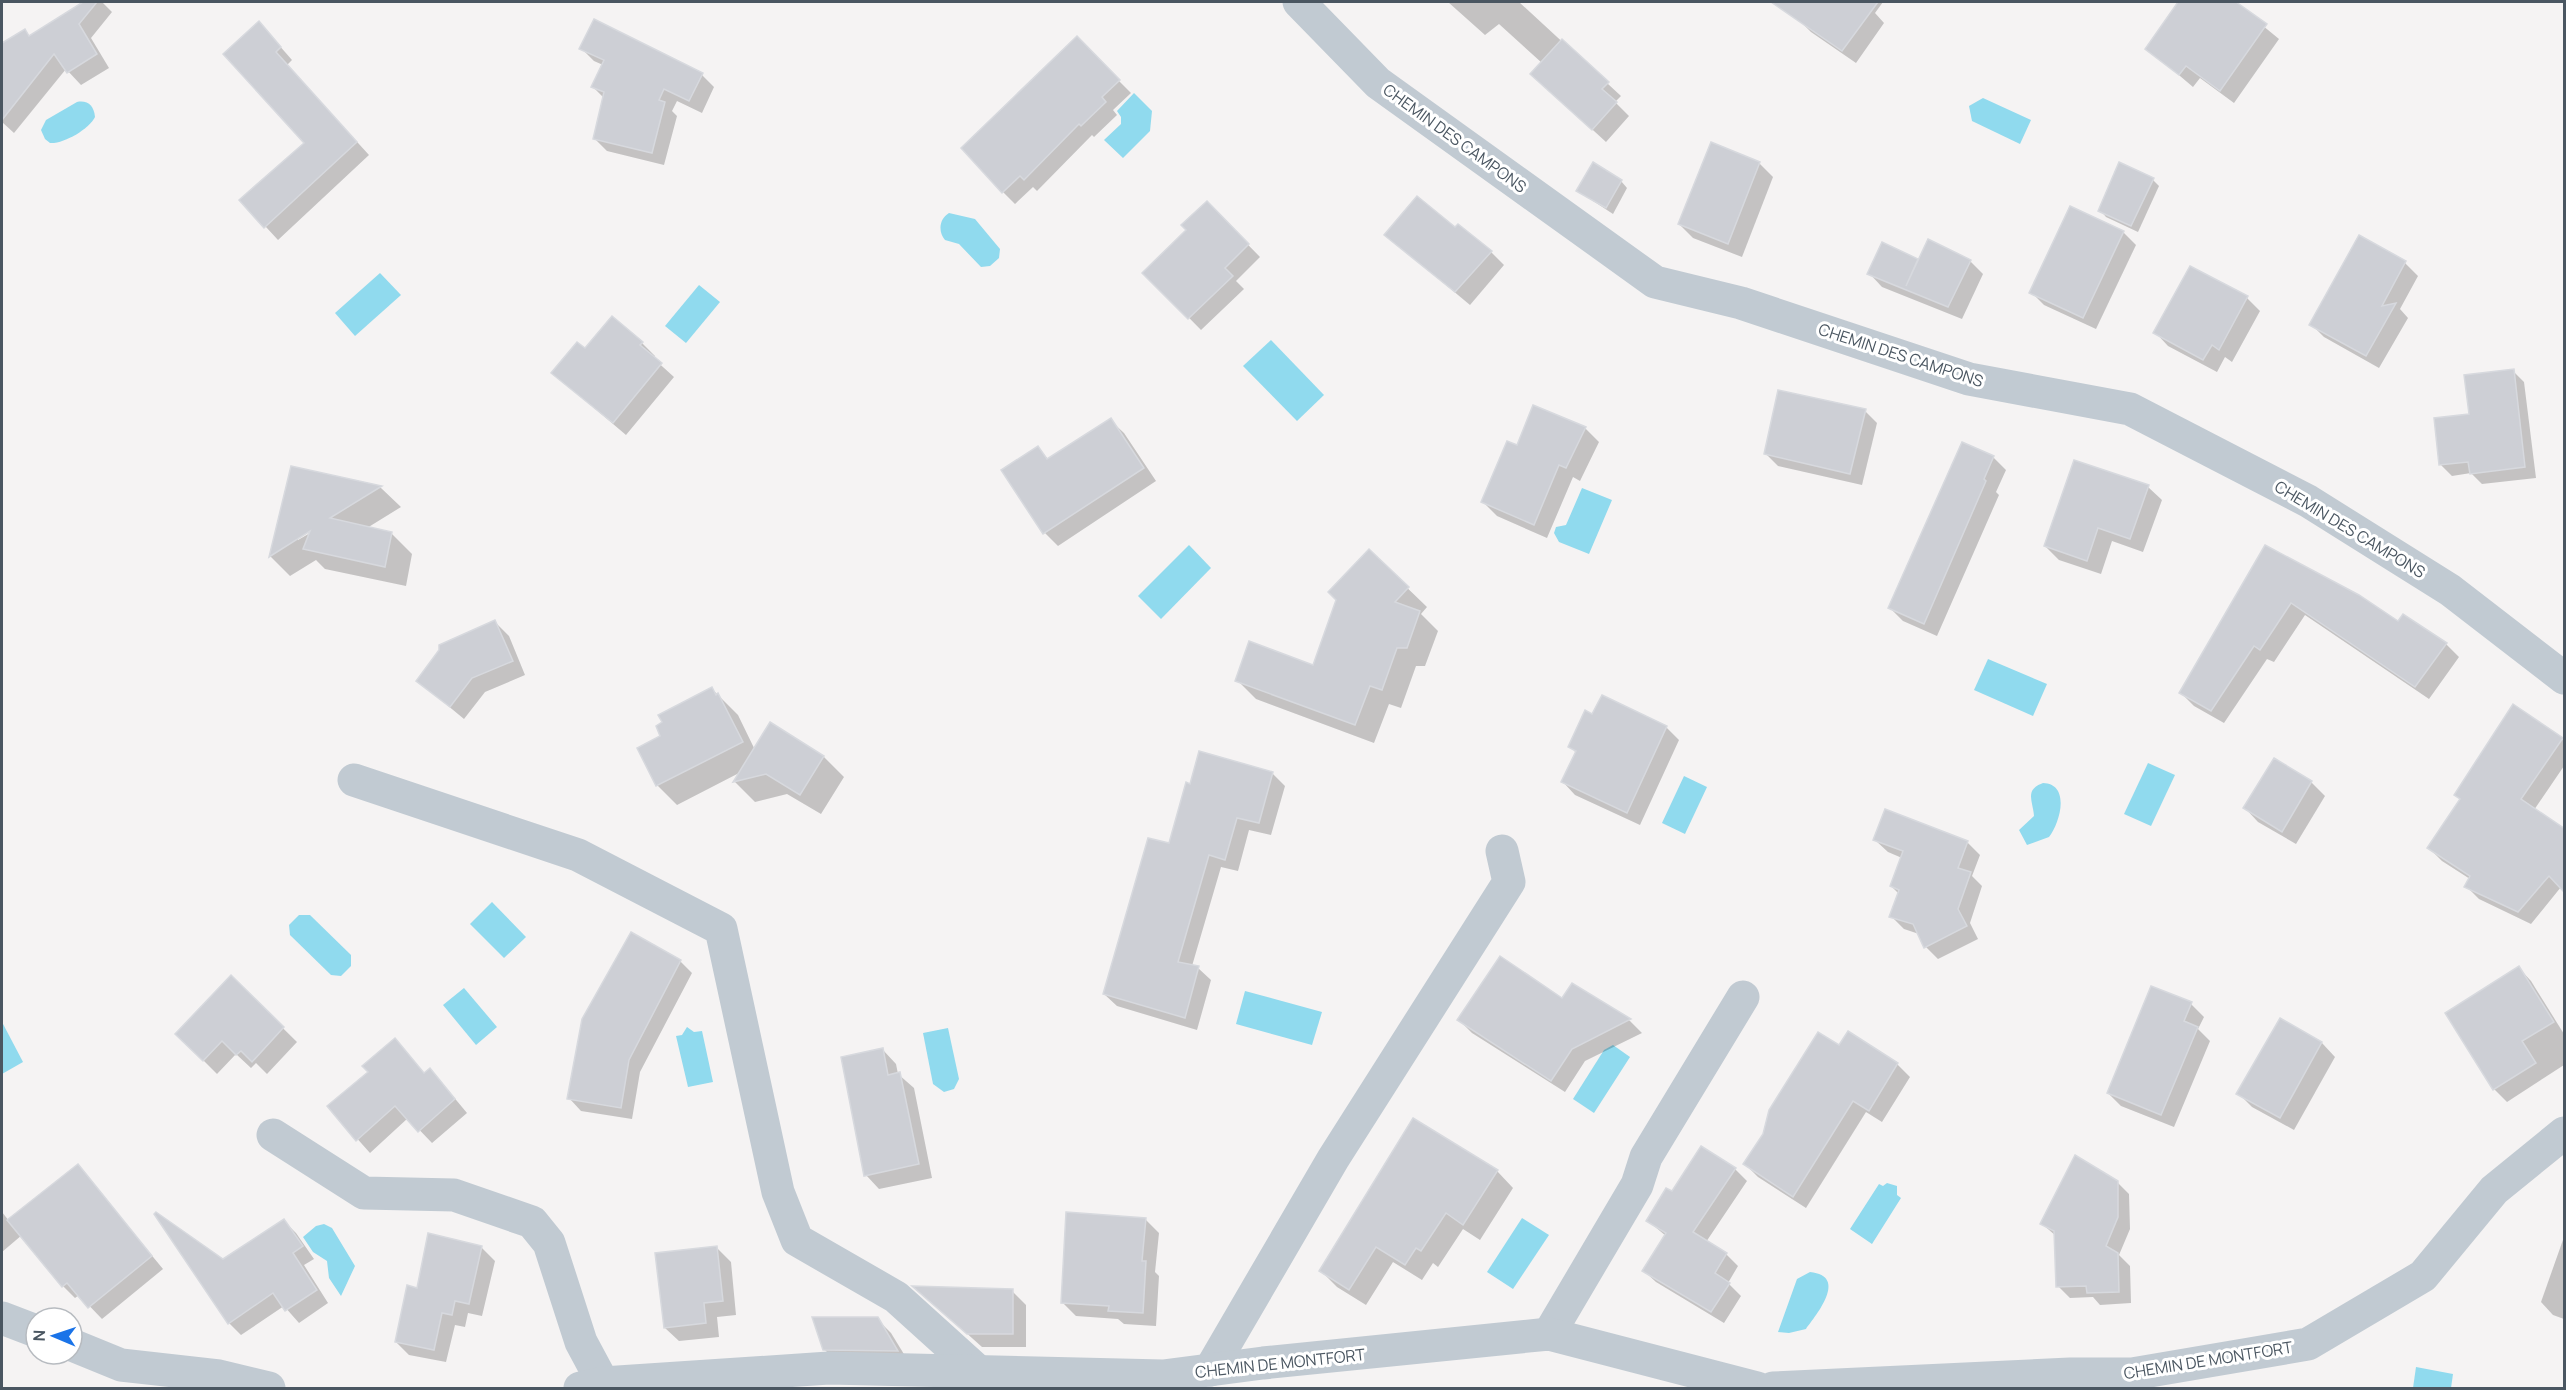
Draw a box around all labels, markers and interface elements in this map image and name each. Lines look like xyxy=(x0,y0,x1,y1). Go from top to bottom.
street label: CHEMIN DES CAMPONS xyxy=(1379,79,1531,198)
street label: CHEMIN DES CAMPONS xyxy=(1816,318,1986,392)
street label: CHEMIN DES CAMPONS xyxy=(2271,475,2430,583)
north arrow xyxy=(24,1306,84,1366)
text: N xyxy=(28,1329,50,1342)
street label: CHEMIN DE MONTFORT xyxy=(2122,1336,2294,1384)
street label: CHEMIN DE MONTFORT xyxy=(1194,1343,1366,1383)

